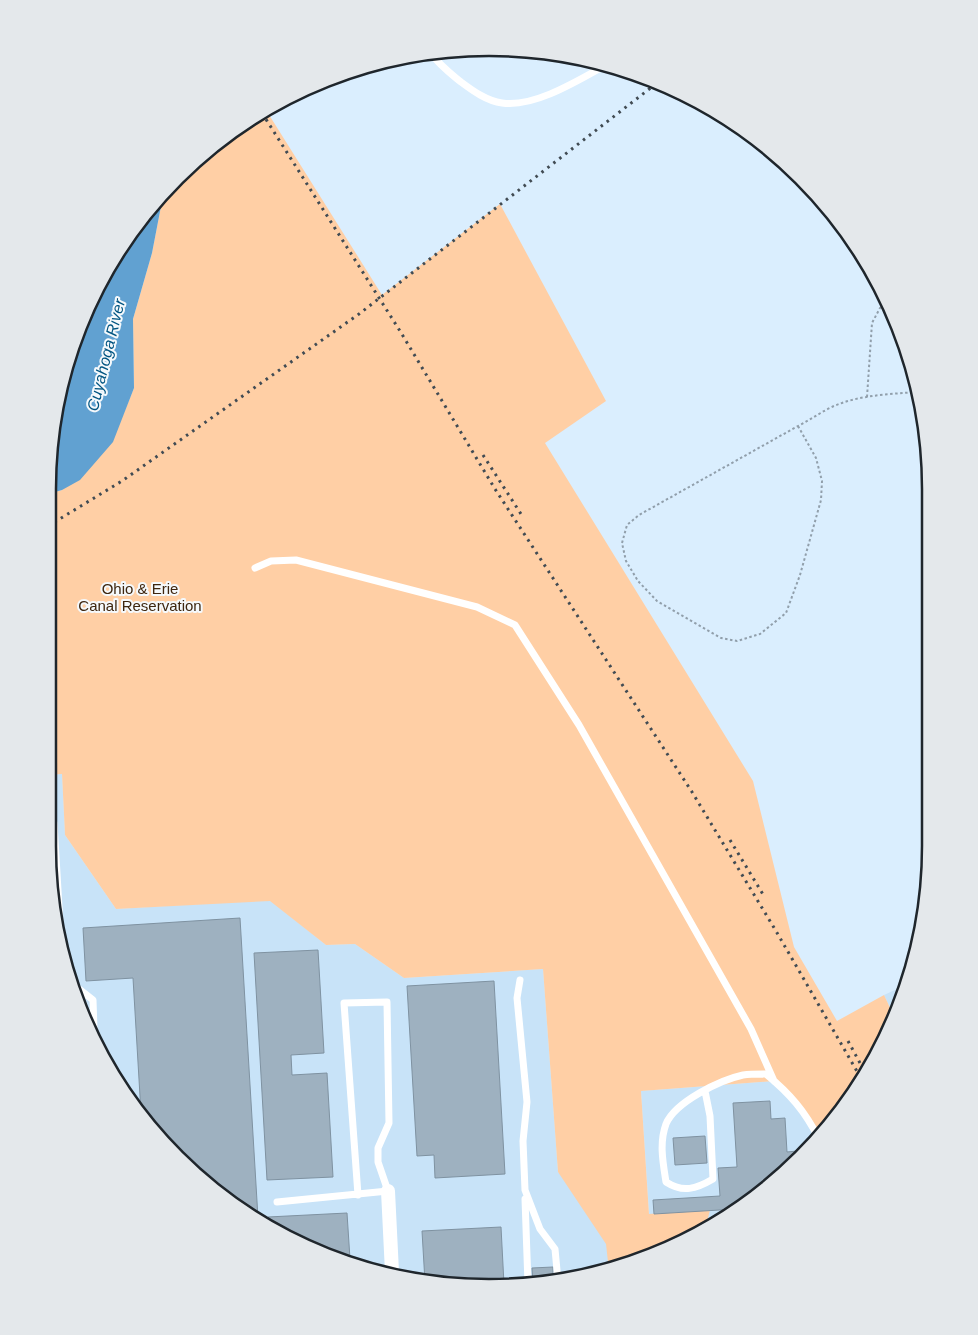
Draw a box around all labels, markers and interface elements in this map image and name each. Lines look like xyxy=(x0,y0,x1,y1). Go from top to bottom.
water label: Cuyahoga River xyxy=(84,297,128,413)
park label: Ohio & Erie Canal Reservation xyxy=(78,580,202,614)

